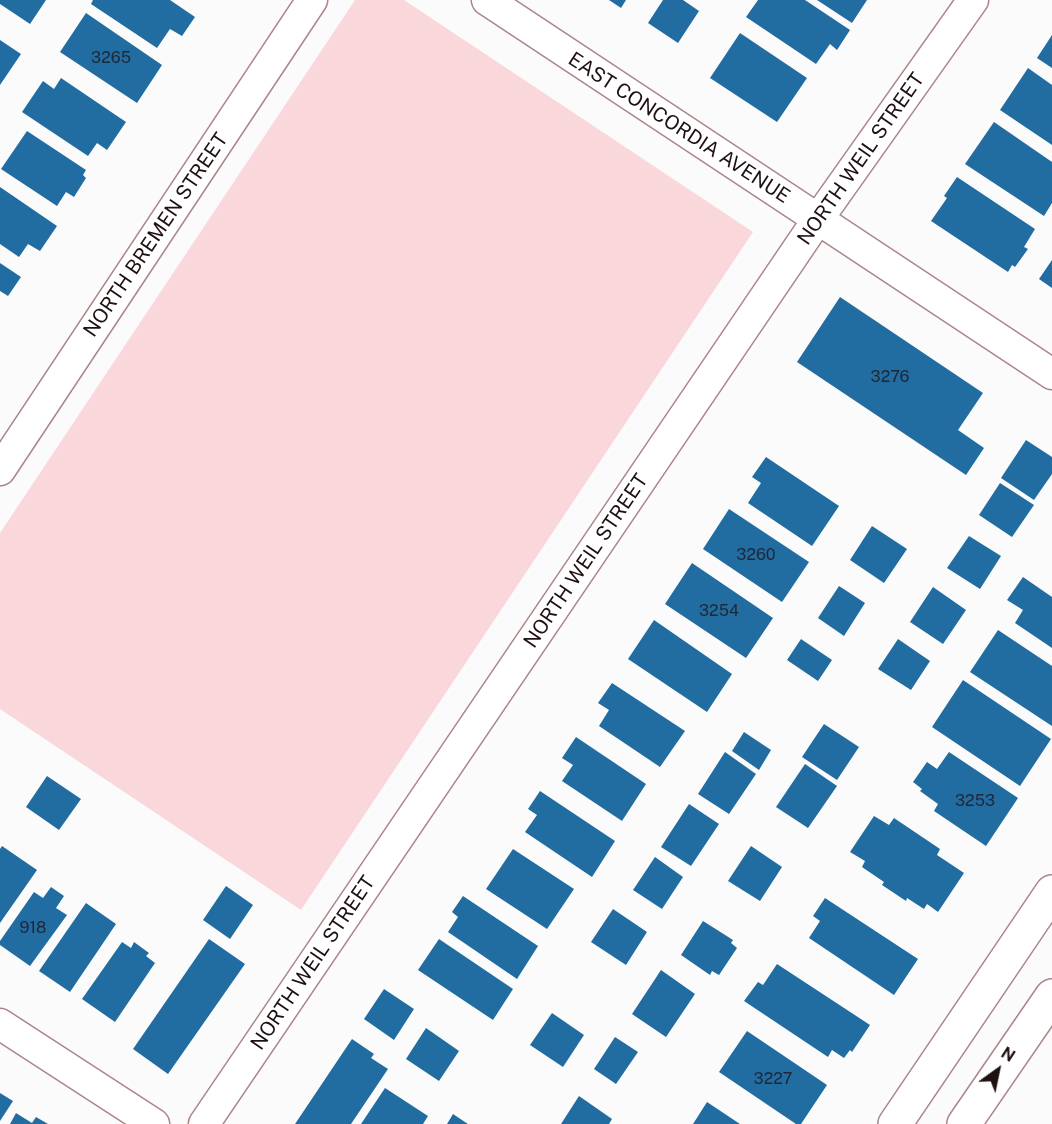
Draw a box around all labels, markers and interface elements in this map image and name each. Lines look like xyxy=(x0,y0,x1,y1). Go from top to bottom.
street label: EAST CONCORDIA AVENUE xyxy=(564,47,794,209)
house number: 3265 xyxy=(91,48,131,68)
street label: NORTH WEIL STREET xyxy=(793,68,929,250)
street label: NORTH BREMEN STREET xyxy=(79,129,233,341)
house number: 3276 xyxy=(871,367,909,387)
street label: NORTH WEIL STREET xyxy=(519,470,653,652)
house number: 3260 xyxy=(736,545,776,565)
house number: 3254 xyxy=(699,601,739,621)
house number: 3253 xyxy=(955,791,995,811)
street label: NORTH WEIL STREET xyxy=(246,872,380,1054)
house number: 918 xyxy=(20,918,46,938)
north arrow xyxy=(968,1040,1028,1100)
text: N xyxy=(998,1043,1018,1066)
house number: 3227 xyxy=(754,1069,792,1089)

